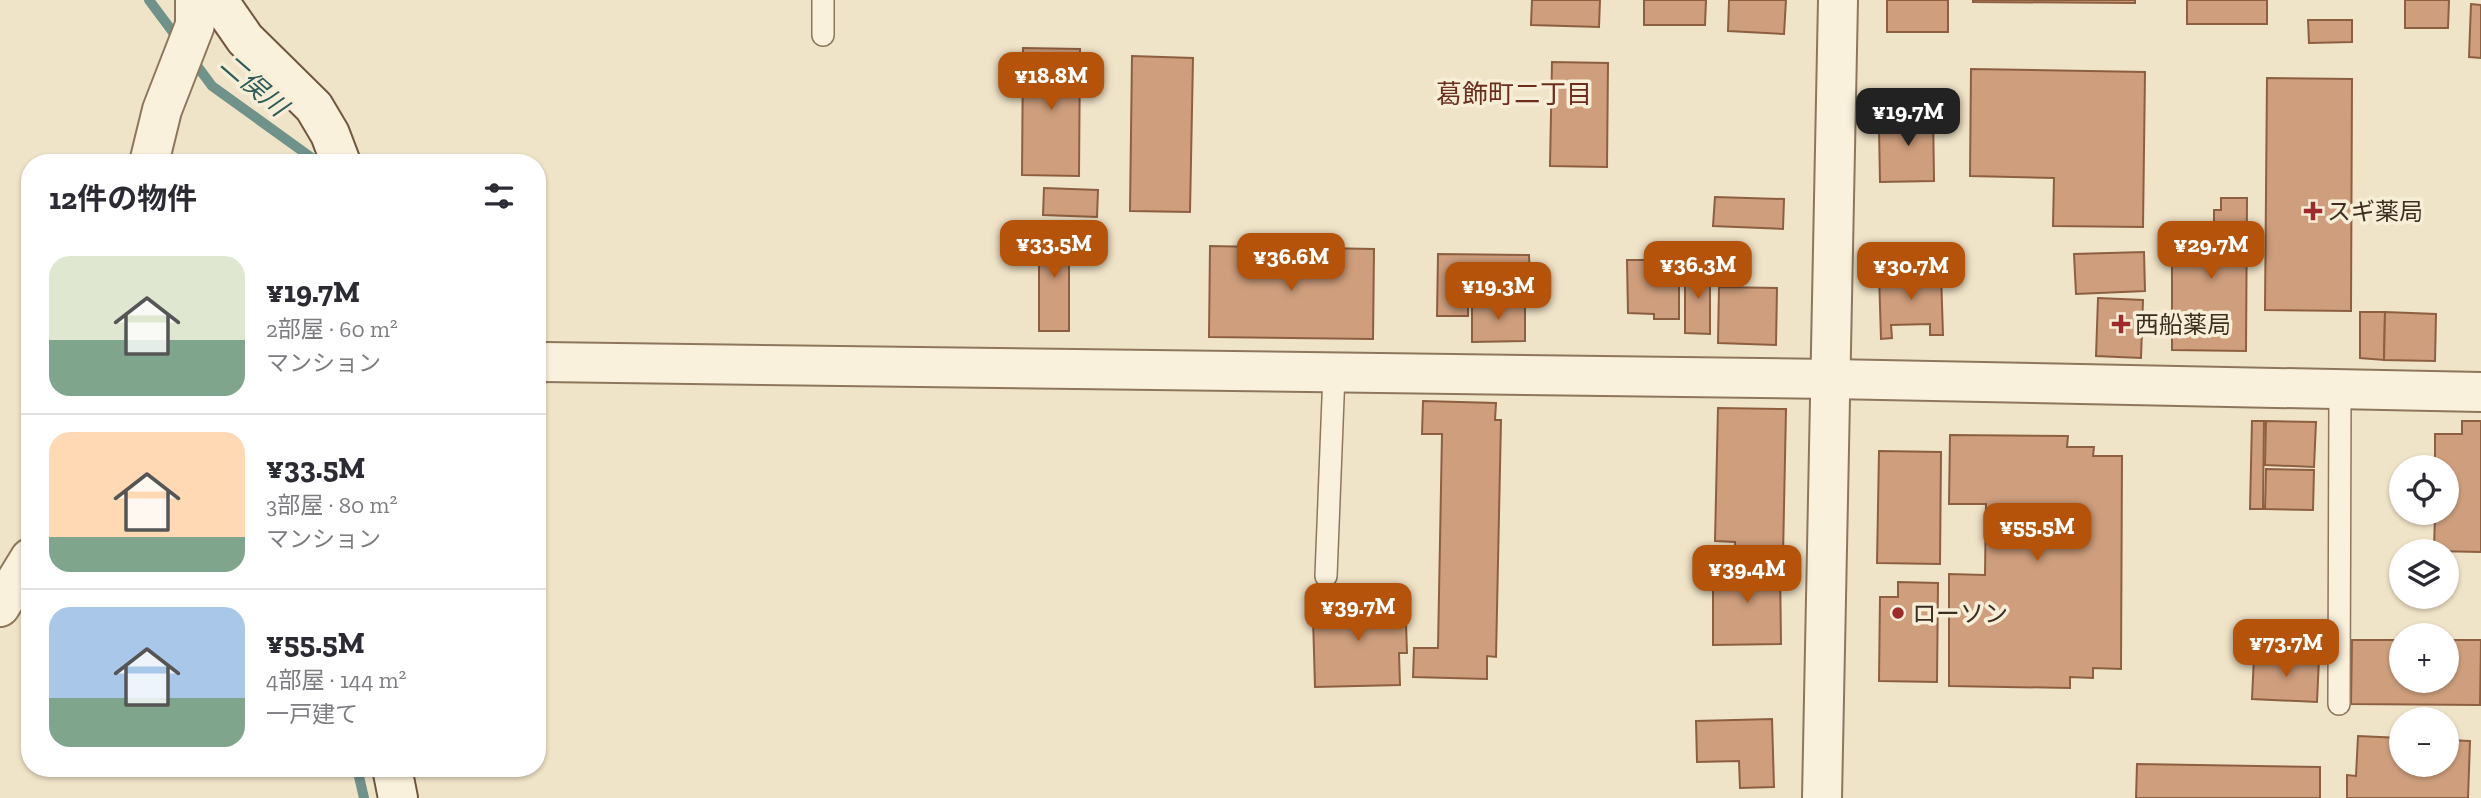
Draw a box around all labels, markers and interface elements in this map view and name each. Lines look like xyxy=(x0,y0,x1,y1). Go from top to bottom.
water label: 二俣川 xyxy=(214,47,296,125)
pin: ¥18.8M xyxy=(994,52,1108,112)
text: ¥18.8M xyxy=(1014,61,1088,89)
district label: 葛飾町二丁目 xyxy=(1436,78,1592,110)
pin: ¥19.7M xyxy=(1851,88,1965,148)
text: ¥19.7M xyxy=(1872,97,1944,125)
icon: filters xyxy=(480,177,518,215)
text: 12件の物件 xyxy=(49,181,197,217)
place label: スギ薬局 xyxy=(2327,197,2423,226)
marker: スギ薬局 xyxy=(2305,203,2321,219)
pin: ¥33.5M xyxy=(997,220,1111,280)
pin: ¥29.7M xyxy=(2154,222,2268,281)
text: ¥33.5M xyxy=(1016,229,1092,257)
text: ¥29.7M xyxy=(2173,230,2249,258)
pin: ¥36.6M xyxy=(1234,233,1348,293)
text: ¥36.6M xyxy=(1253,242,1329,270)
pin: ¥36.3M xyxy=(1641,242,1755,301)
pin: ¥30.7M xyxy=(1854,243,1968,302)
text: ¥36.3M xyxy=(1660,250,1736,278)
text: ¥30.7M xyxy=(1873,251,1949,279)
pin: ¥19.3M xyxy=(1441,262,1555,322)
text: ¥19.3M xyxy=(1461,271,1535,299)
text: ¥19.7M xyxy=(266,274,360,310)
icon: home xyxy=(105,284,189,368)
place label: 西船薬局 xyxy=(2135,310,2231,339)
text: 2部屋 · 60 m² xyxy=(266,315,398,343)
marker: 西船薬局 xyxy=(2113,316,2129,332)
text: マンション xyxy=(266,349,381,377)
text: ¥33.5M xyxy=(266,450,365,486)
map controls xyxy=(2389,455,2459,777)
button: locate xyxy=(2389,455,2459,525)
icon: home xyxy=(105,460,189,544)
text: 3部屋 · 80 m² xyxy=(266,491,397,519)
pin: ¥55.5M xyxy=(1980,504,2094,563)
text: ¥55.5M xyxy=(1999,512,2075,540)
text: マンション xyxy=(266,525,381,553)
button: layers xyxy=(2389,539,2459,609)
pin: ¥39.4M xyxy=(1690,546,1804,605)
text: ¥39.4M xyxy=(1708,554,1786,582)
pin: ¥39.7M xyxy=(1301,584,1415,643)
text: ¥39.7M xyxy=(1321,592,1395,620)
place label: ローソン xyxy=(1912,599,2008,628)
marker: ローソン xyxy=(1890,605,1906,621)
pin: ¥73.7M xyxy=(2229,620,2343,679)
button: + xyxy=(2389,623,2459,693)
text: ¥55.5M xyxy=(266,625,365,661)
text: ¥73.7M xyxy=(2249,628,2323,656)
icon: home xyxy=(105,635,189,719)
text: 4部屋 · 144 m² xyxy=(266,666,407,694)
text: 一戸建て xyxy=(266,700,358,728)
button: − xyxy=(2389,707,2459,777)

